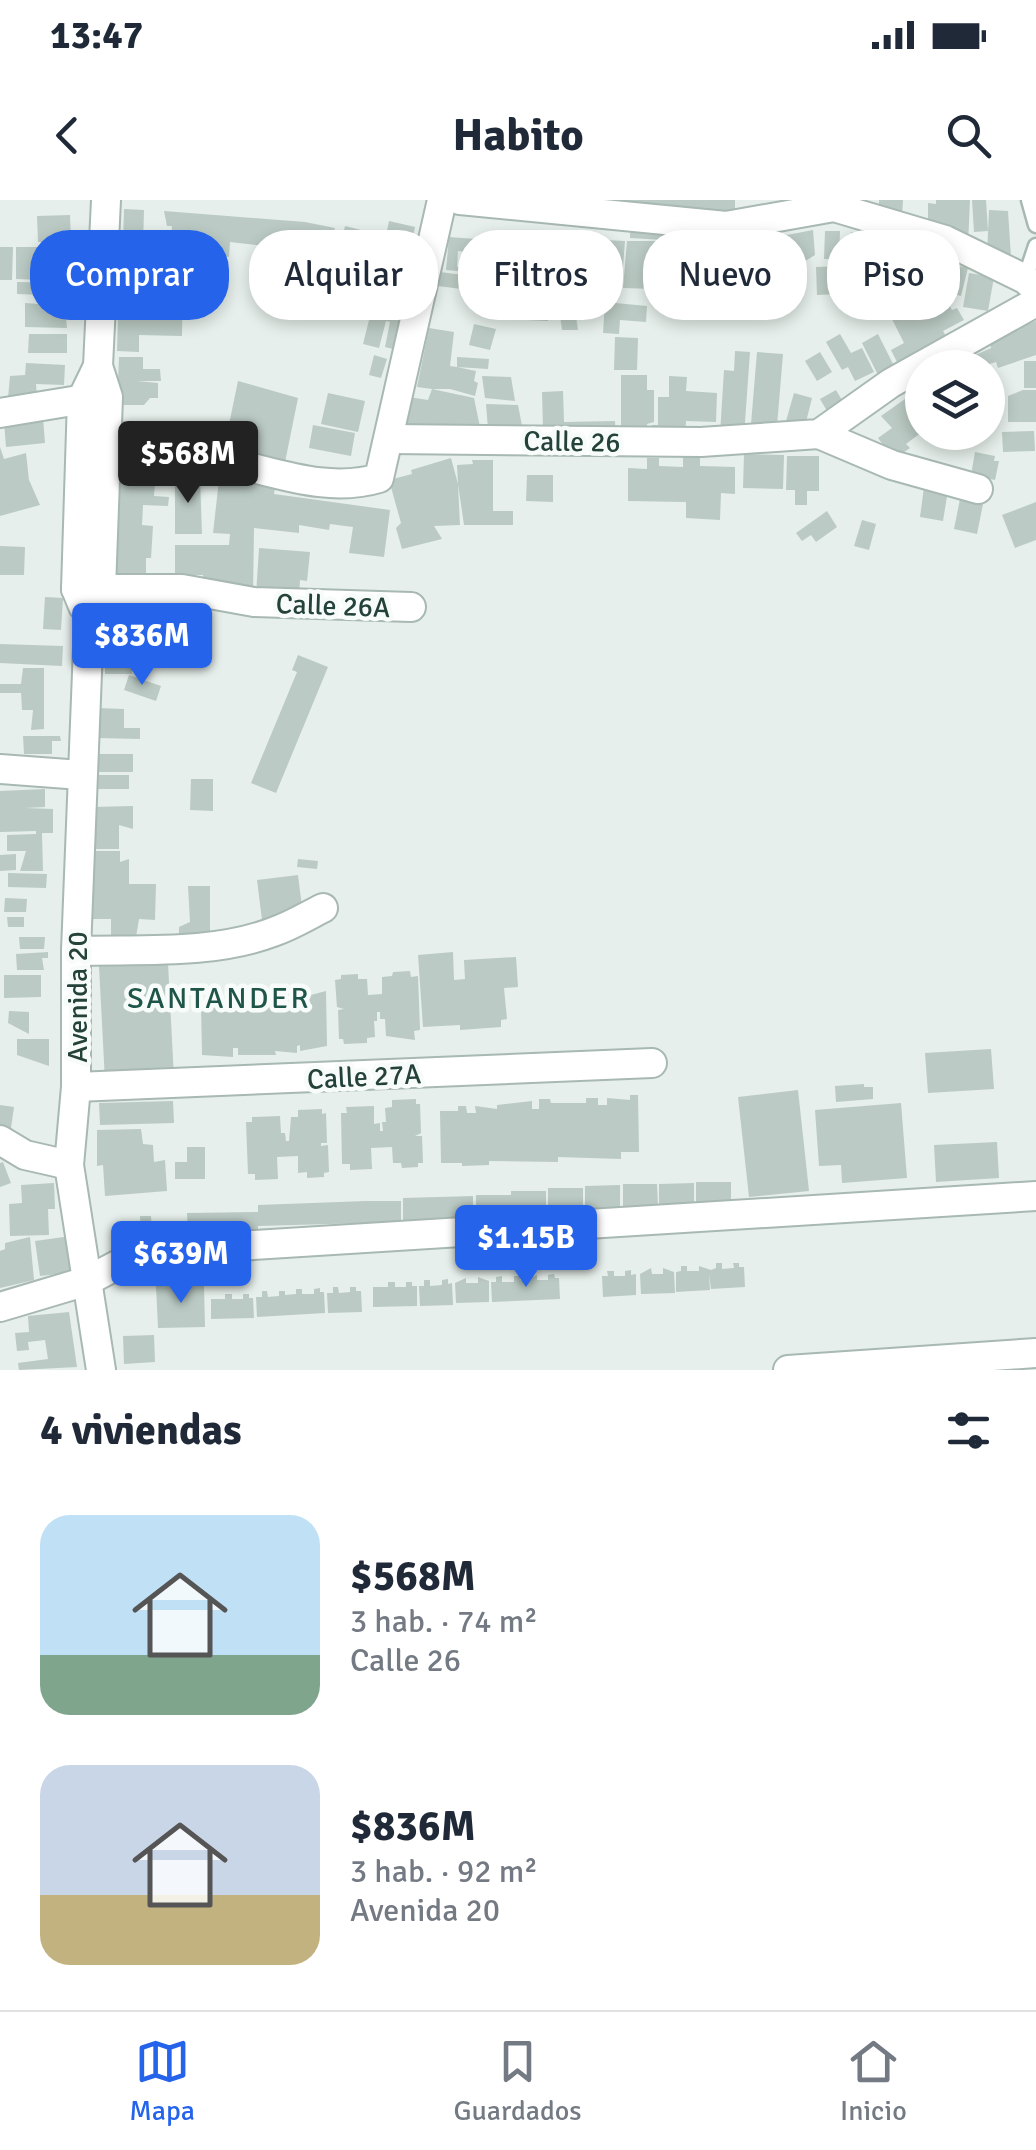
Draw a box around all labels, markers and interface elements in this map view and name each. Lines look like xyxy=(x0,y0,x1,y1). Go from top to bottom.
text: 13:47 xyxy=(50,12,143,59)
icon: back xyxy=(40,108,95,163)
text: Habito xyxy=(452,108,584,163)
icon: search xyxy=(941,108,996,163)
chip: Comprar xyxy=(30,230,229,320)
chip: Alquilar xyxy=(249,230,438,320)
chip: Filtros xyxy=(458,230,623,320)
chip: Nuevo xyxy=(643,230,807,320)
chip: Piso xyxy=(827,230,960,320)
map controls xyxy=(905,350,1005,450)
button: layers xyxy=(905,350,1005,450)
pin: $568M xyxy=(118,421,258,506)
street label: Calle 26 xyxy=(523,424,621,460)
text: $568M xyxy=(140,434,236,473)
street label: Calle 26A xyxy=(275,587,391,625)
pin: $836M xyxy=(72,603,212,688)
text: $836M xyxy=(94,616,190,655)
street label: Avenida 20 xyxy=(61,931,95,1063)
district label: SANTANDER xyxy=(127,980,311,1017)
street label: Calle 27A xyxy=(306,1057,422,1097)
pin: $1.15B xyxy=(445,1205,607,1290)
text: $1.15B xyxy=(477,1218,575,1257)
pin: $639M xyxy=(111,1221,251,1306)
text: $639M xyxy=(133,1234,229,1273)
icon: filters xyxy=(941,1403,996,1458)
text: 4 viviendas xyxy=(40,1405,242,1456)
text: $568M xyxy=(350,1551,476,1602)
icon: home xyxy=(120,1555,240,1675)
text: 3 hab. · 74 m² xyxy=(350,1602,538,1641)
text: Calle 26 xyxy=(350,1641,461,1680)
text: $836M xyxy=(350,1801,476,1852)
icon: home xyxy=(120,1805,240,1925)
text: 3 hab. · 92 m² xyxy=(350,1852,538,1891)
text: Avenida 20 xyxy=(350,1891,500,1930)
tab: Mapa xyxy=(129,2034,195,2128)
tab: Guardados xyxy=(453,2034,582,2128)
tab: Inicio xyxy=(840,2034,907,2128)

